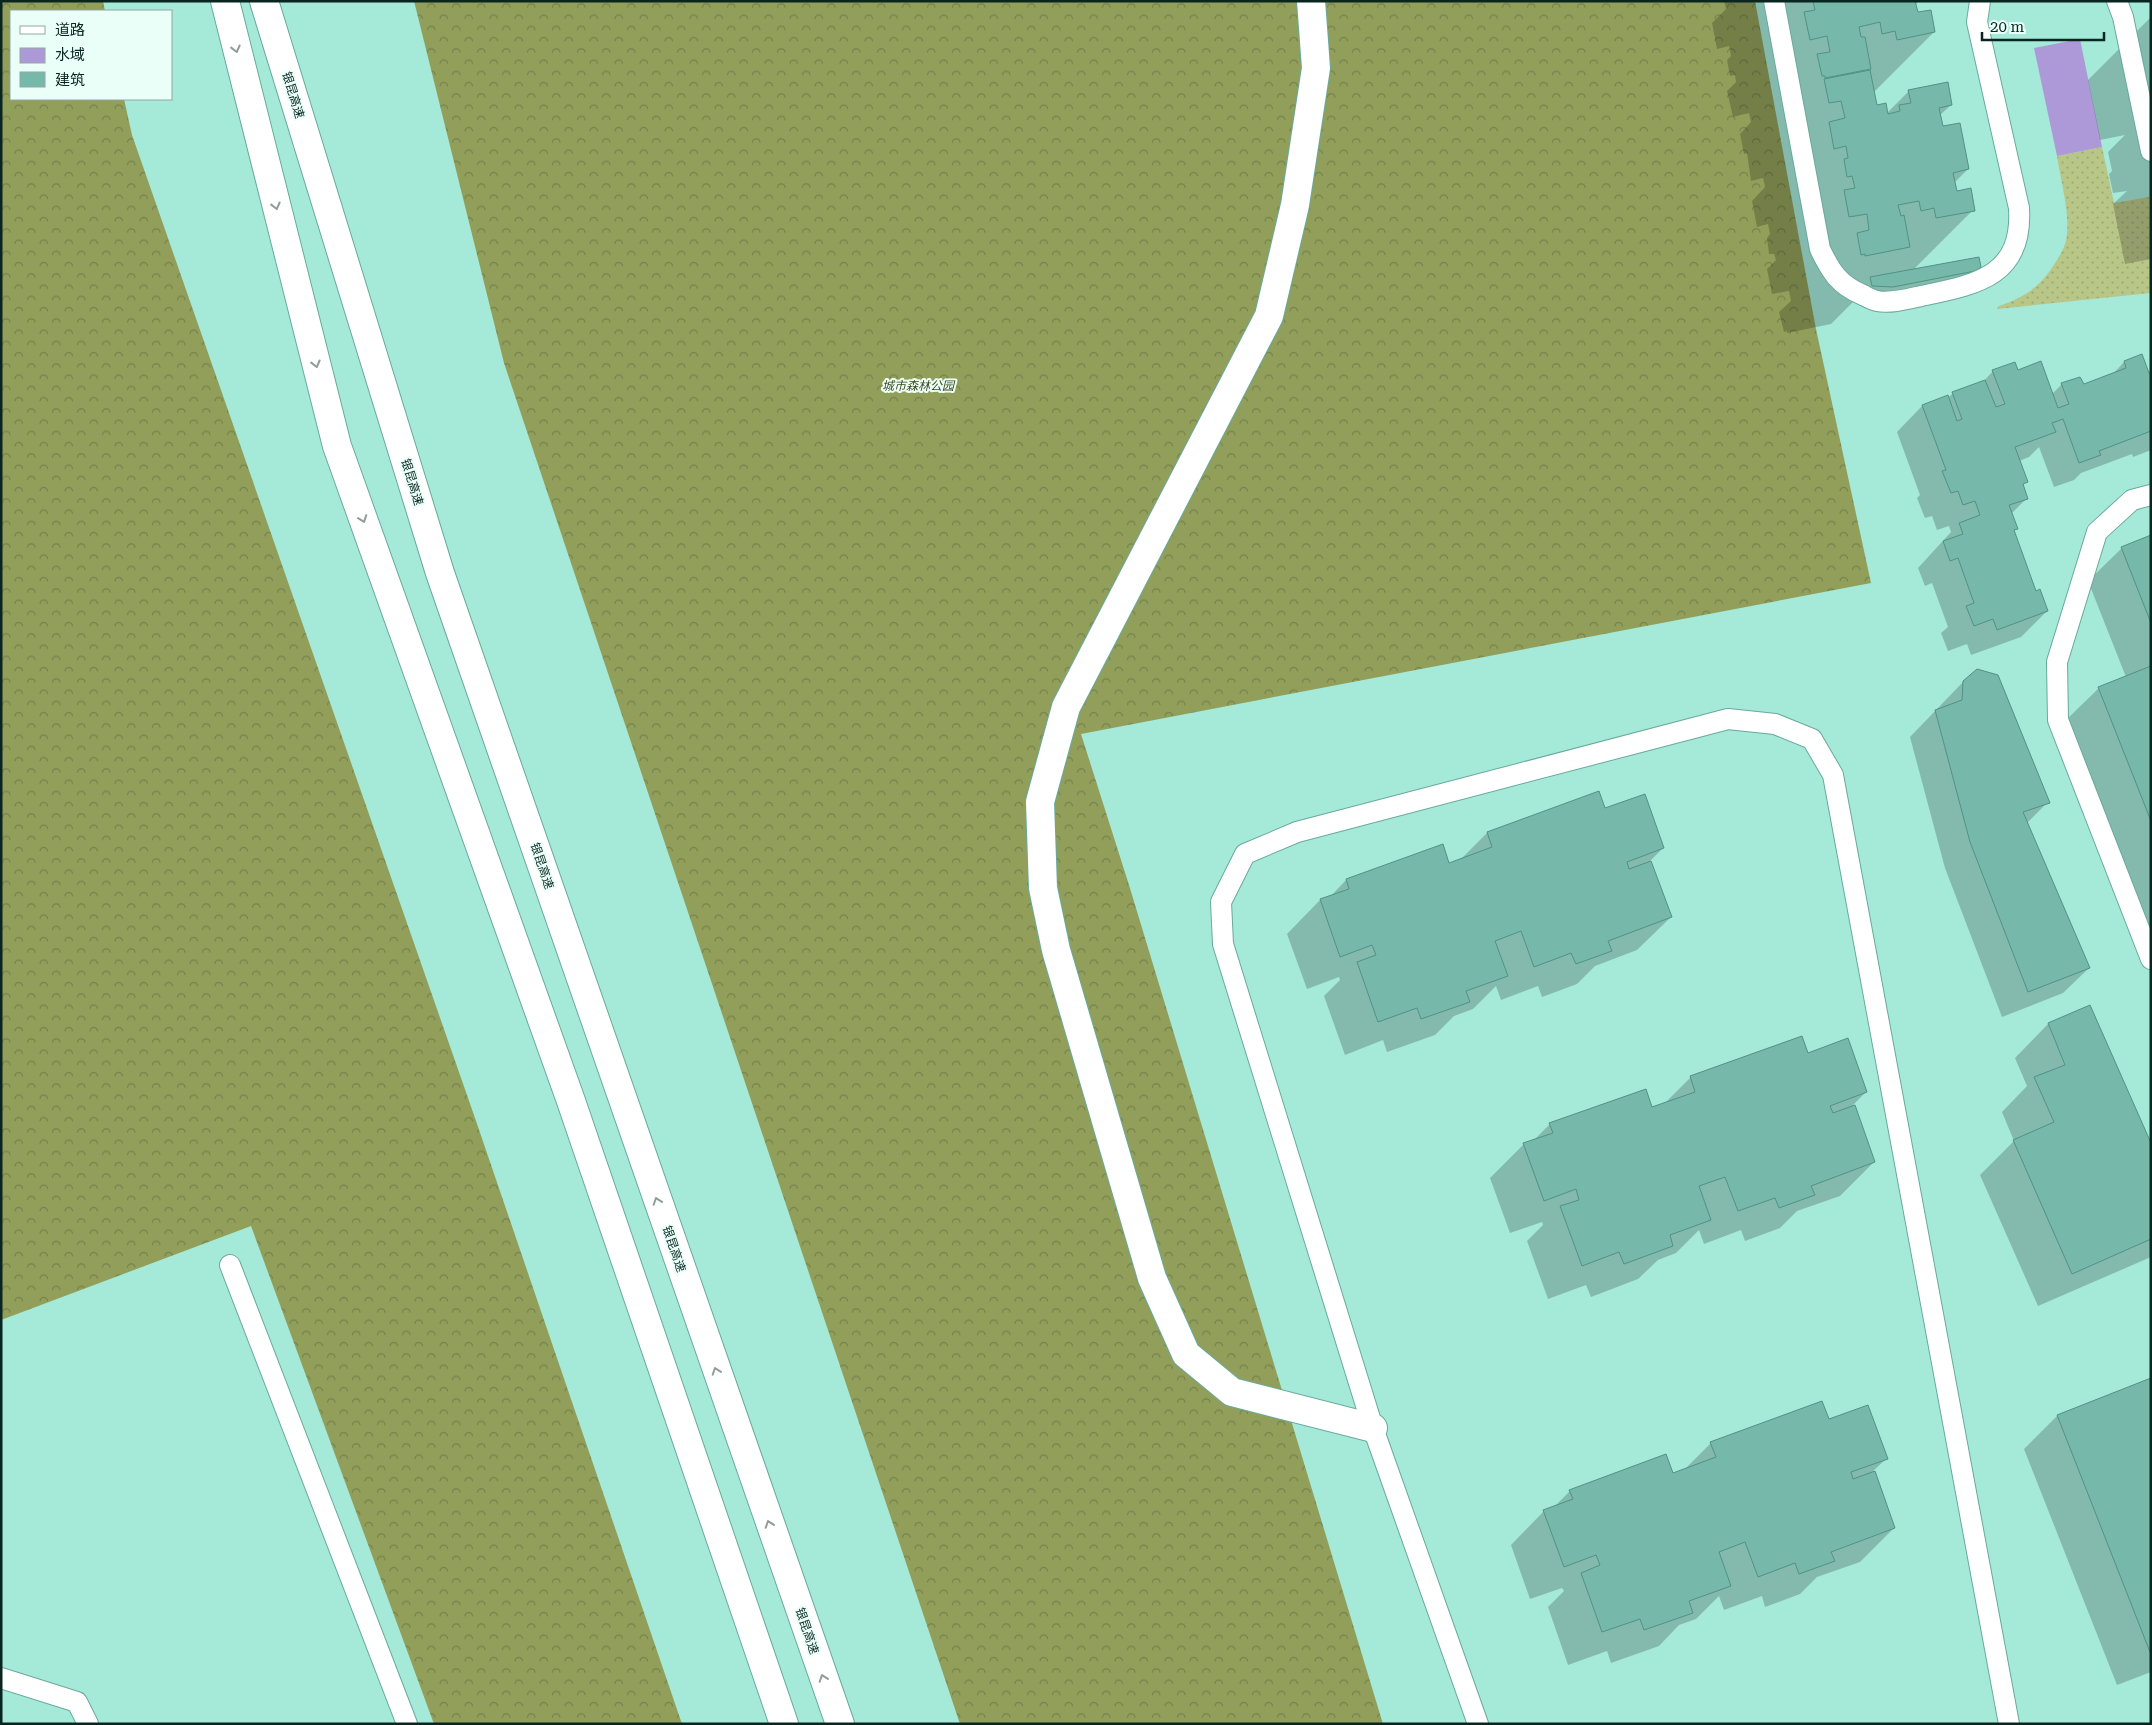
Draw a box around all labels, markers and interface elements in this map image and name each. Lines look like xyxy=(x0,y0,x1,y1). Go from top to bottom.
legend xyxy=(10,10,172,100)
scale bar xyxy=(1982,10,2104,42)
text: 20 m xyxy=(1990,18,2025,36)
text: 道路 xyxy=(55,21,85,39)
one-way arrow xyxy=(230,44,241,53)
text: 水域 xyxy=(55,46,85,64)
street label: 银昆高速 xyxy=(279,70,307,120)
text: 建筑 xyxy=(55,71,85,89)
one-way arrow xyxy=(270,202,281,211)
one-way arrow xyxy=(311,359,321,367)
park label: 城市森林公园 xyxy=(882,379,956,393)
street label: 银昆高速 xyxy=(398,457,426,507)
one-way arrow xyxy=(358,514,368,523)
street label: 银昆高速 xyxy=(528,841,556,891)
one-way arrow xyxy=(653,1197,663,1206)
street label: 银昆高速 xyxy=(660,1224,688,1274)
one-way arrow xyxy=(712,1367,722,1376)
one-way arrow xyxy=(765,1521,775,1529)
street label: 银昆高速 xyxy=(793,1606,821,1656)
one-way arrow xyxy=(819,1674,829,1683)

